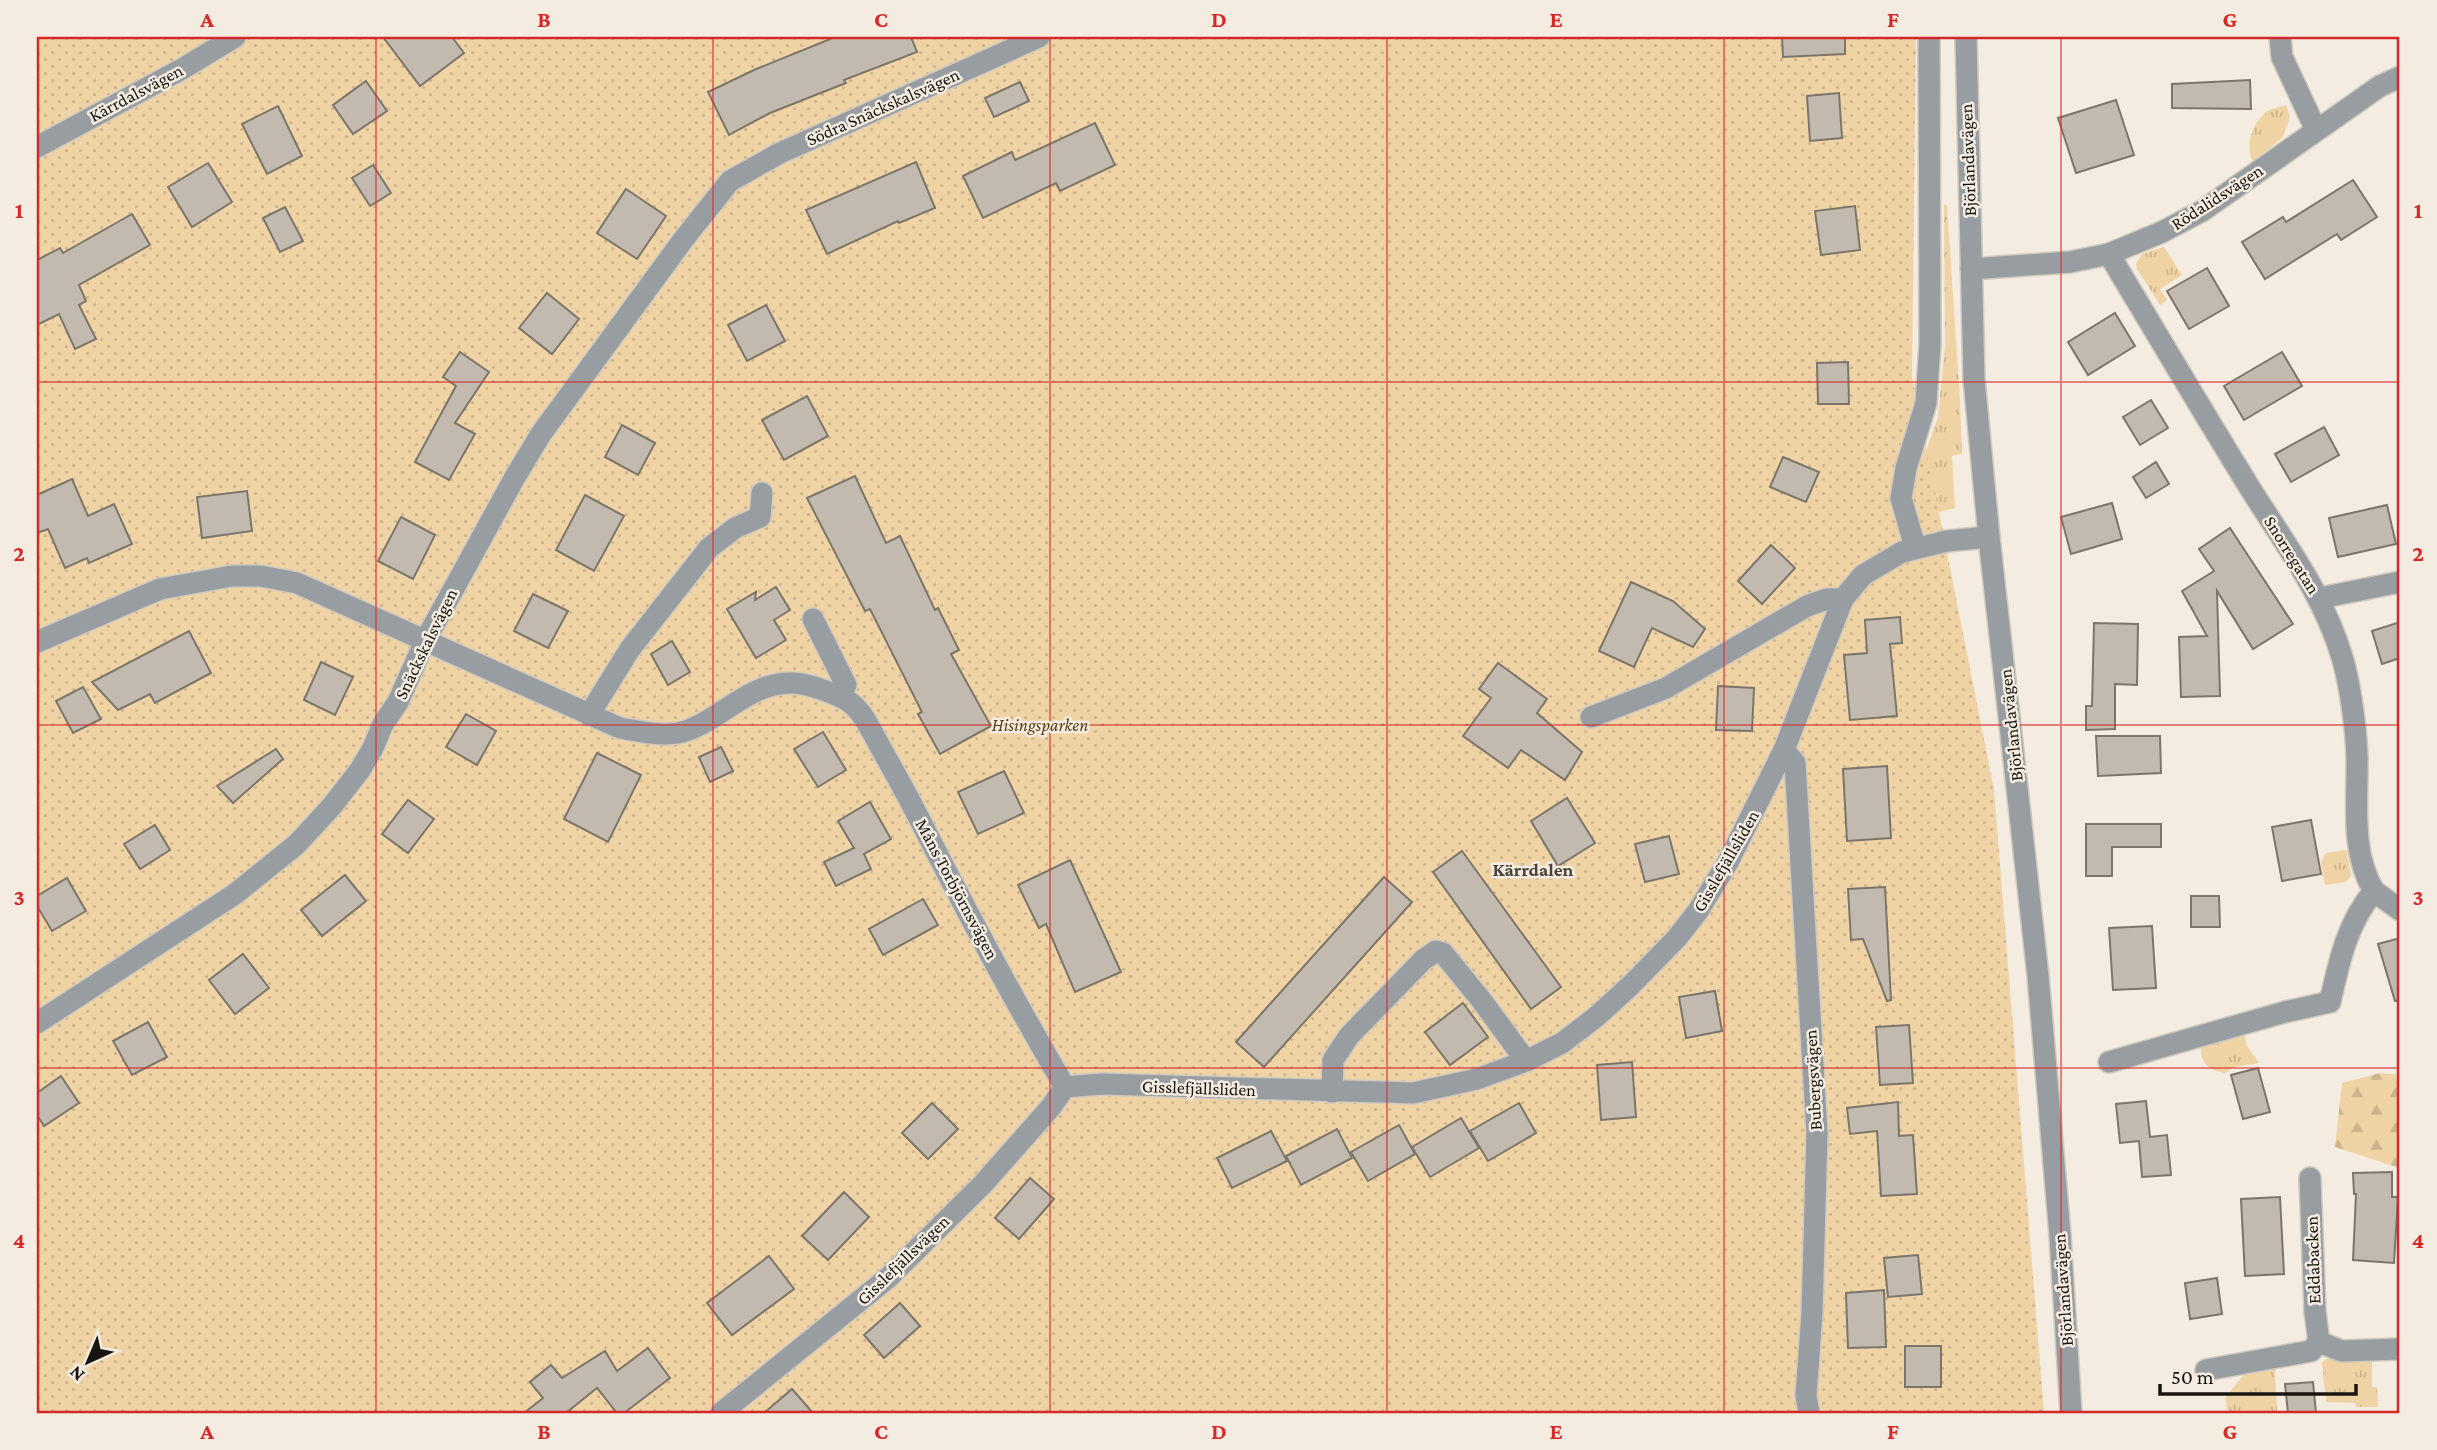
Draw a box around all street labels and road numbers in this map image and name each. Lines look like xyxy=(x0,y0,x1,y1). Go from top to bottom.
street label: Kärrdalsvägen xyxy=(86,60,187,126)
street label: Södra Snäckskalsvägen xyxy=(803,64,963,150)
street label: Björlandavägen xyxy=(1956,103,1981,217)
street label: Rödalidsvägen xyxy=(2167,160,2267,234)
street label: Snorregatan xyxy=(2260,512,2324,598)
street label: Snäckskalsvägen xyxy=(391,585,462,703)
street label: Björlandavägen xyxy=(1995,668,2028,782)
street label: Gisslefjällsliden xyxy=(1689,806,1764,916)
street label: Måns Torbjörnsvägen xyxy=(911,815,1003,963)
street label: Bubergsvägen xyxy=(1800,1029,1826,1131)
street label: Gisslefjällsliden xyxy=(1142,1076,1257,1101)
street label: Gisslefjällsvägen xyxy=(853,1211,954,1310)
street label: Eddabacken xyxy=(2301,1215,2325,1304)
street label: Björlandavägen xyxy=(2049,1233,2078,1347)

